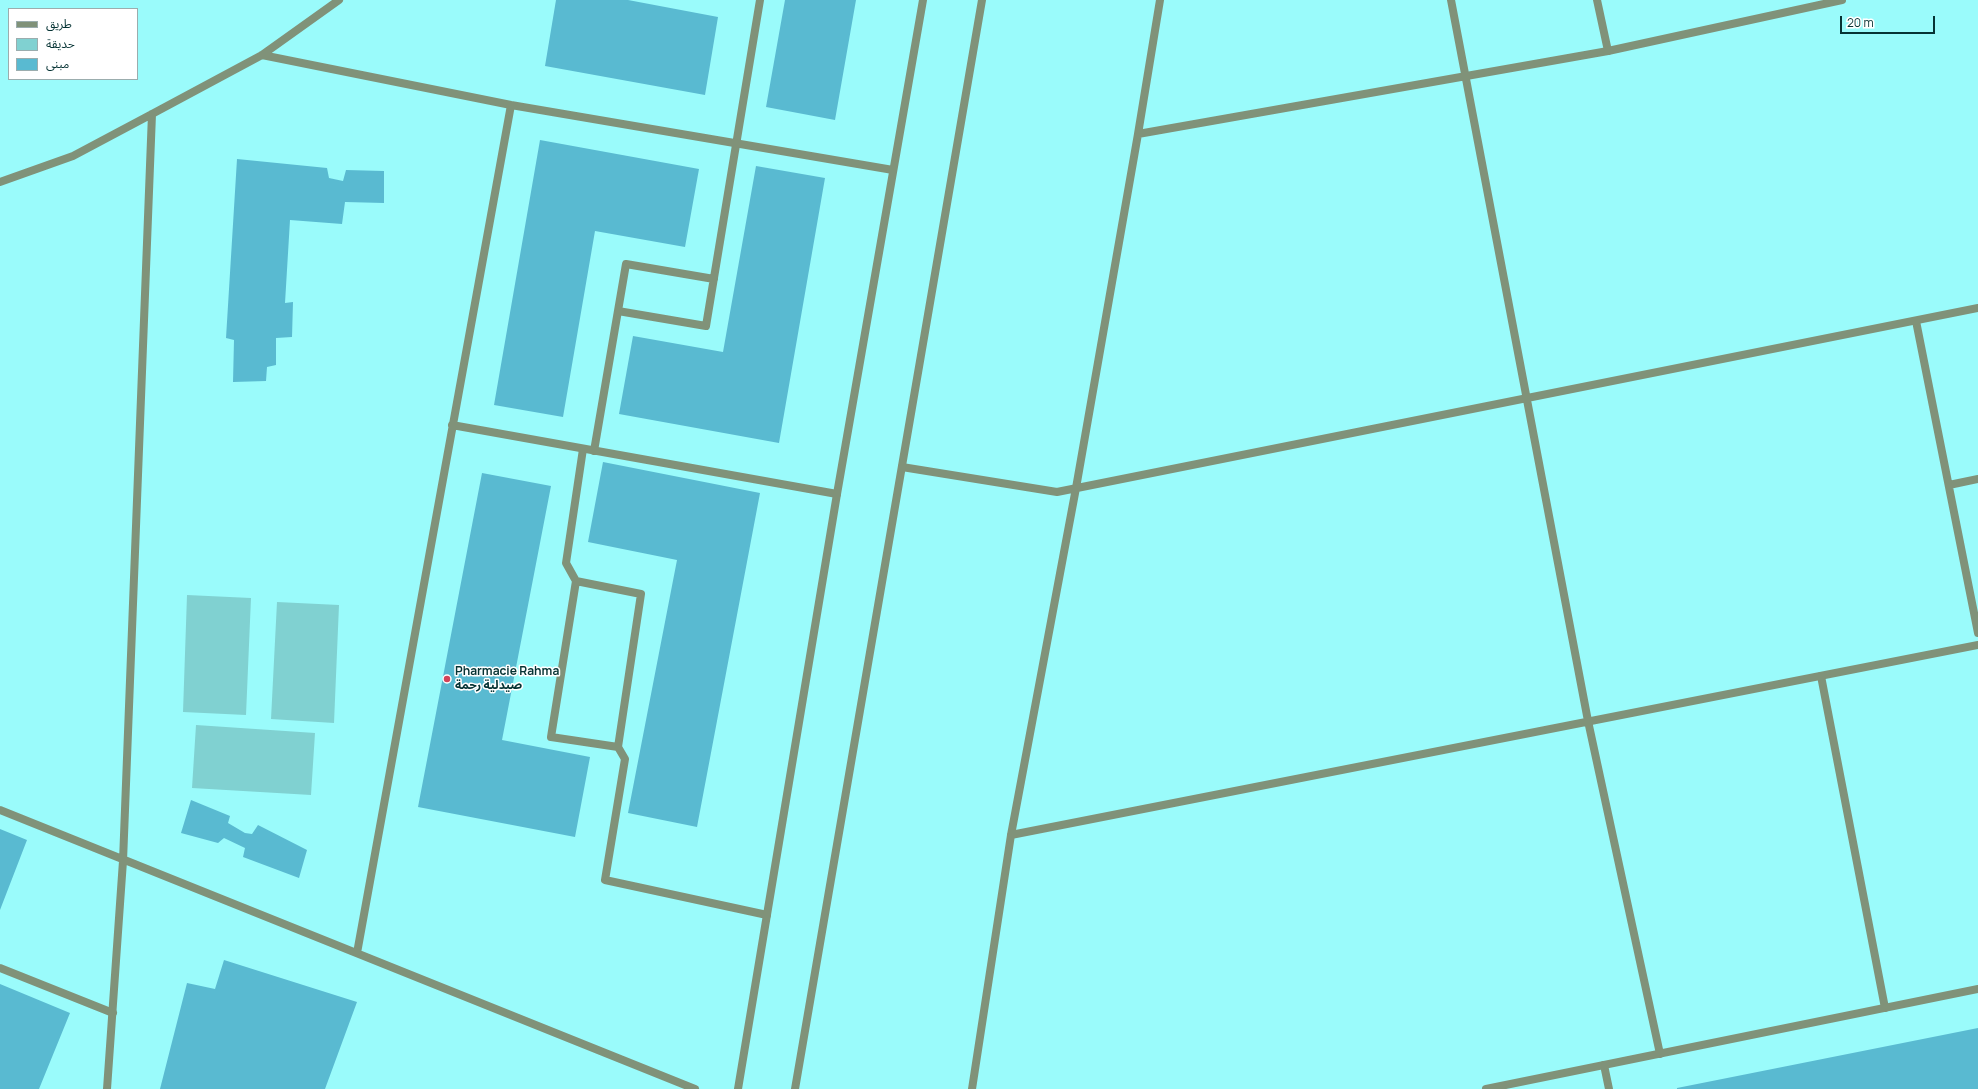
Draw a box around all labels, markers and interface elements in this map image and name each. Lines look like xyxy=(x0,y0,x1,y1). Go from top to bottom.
legend xyxy=(8,8,138,80)
scale bar xyxy=(1842,8,1937,34)
text: 20 m xyxy=(1847,14,1874,31)
text: طريق xyxy=(46,15,72,32)
text: حديقة xyxy=(46,35,75,52)
text: مبنى xyxy=(46,55,69,72)
place label: Pharmacie Rahma صيدلية رحمة xyxy=(455,665,559,693)
marker: Pharmacie Rahma صيدلية رحمة xyxy=(442,674,452,684)

